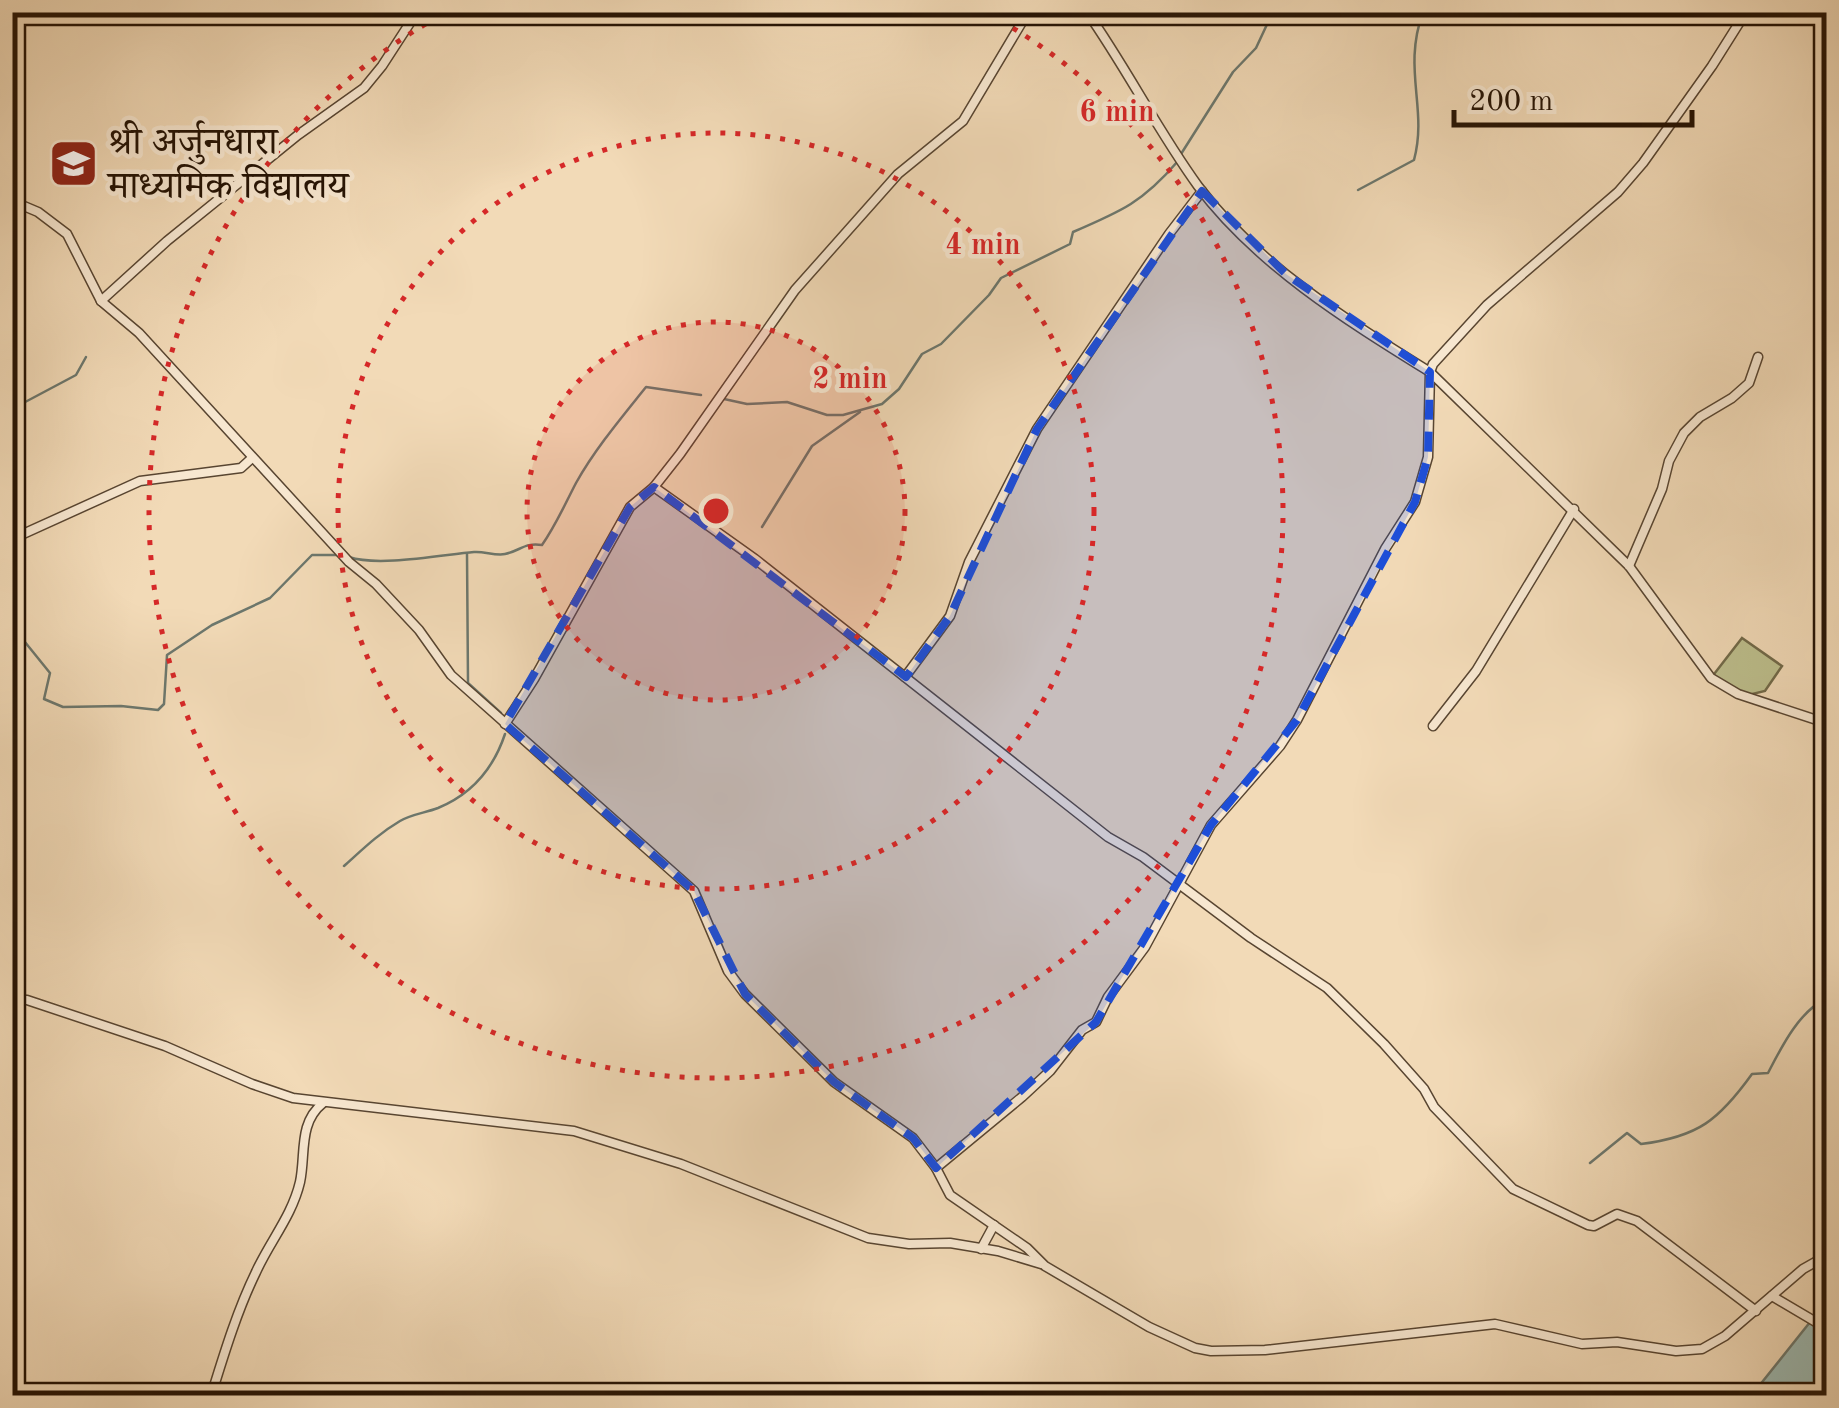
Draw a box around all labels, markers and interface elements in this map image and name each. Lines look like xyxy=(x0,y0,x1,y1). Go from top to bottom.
scale bar xyxy=(1454,65,1692,127)
text: 200 m xyxy=(1469,87,1553,117)
text: 6 min xyxy=(1079,98,1155,128)
place label: श्री अर्जुनधारा माध्यमिक विद्यालय xyxy=(106,120,350,207)
school or university icon: श्री अर्जुनधारा माध्यमिक विद्यालय xyxy=(47,137,99,189)
text: 4 min xyxy=(945,231,1021,261)
text: 2 min xyxy=(812,365,888,395)
centre of rings xyxy=(698,493,734,529)

